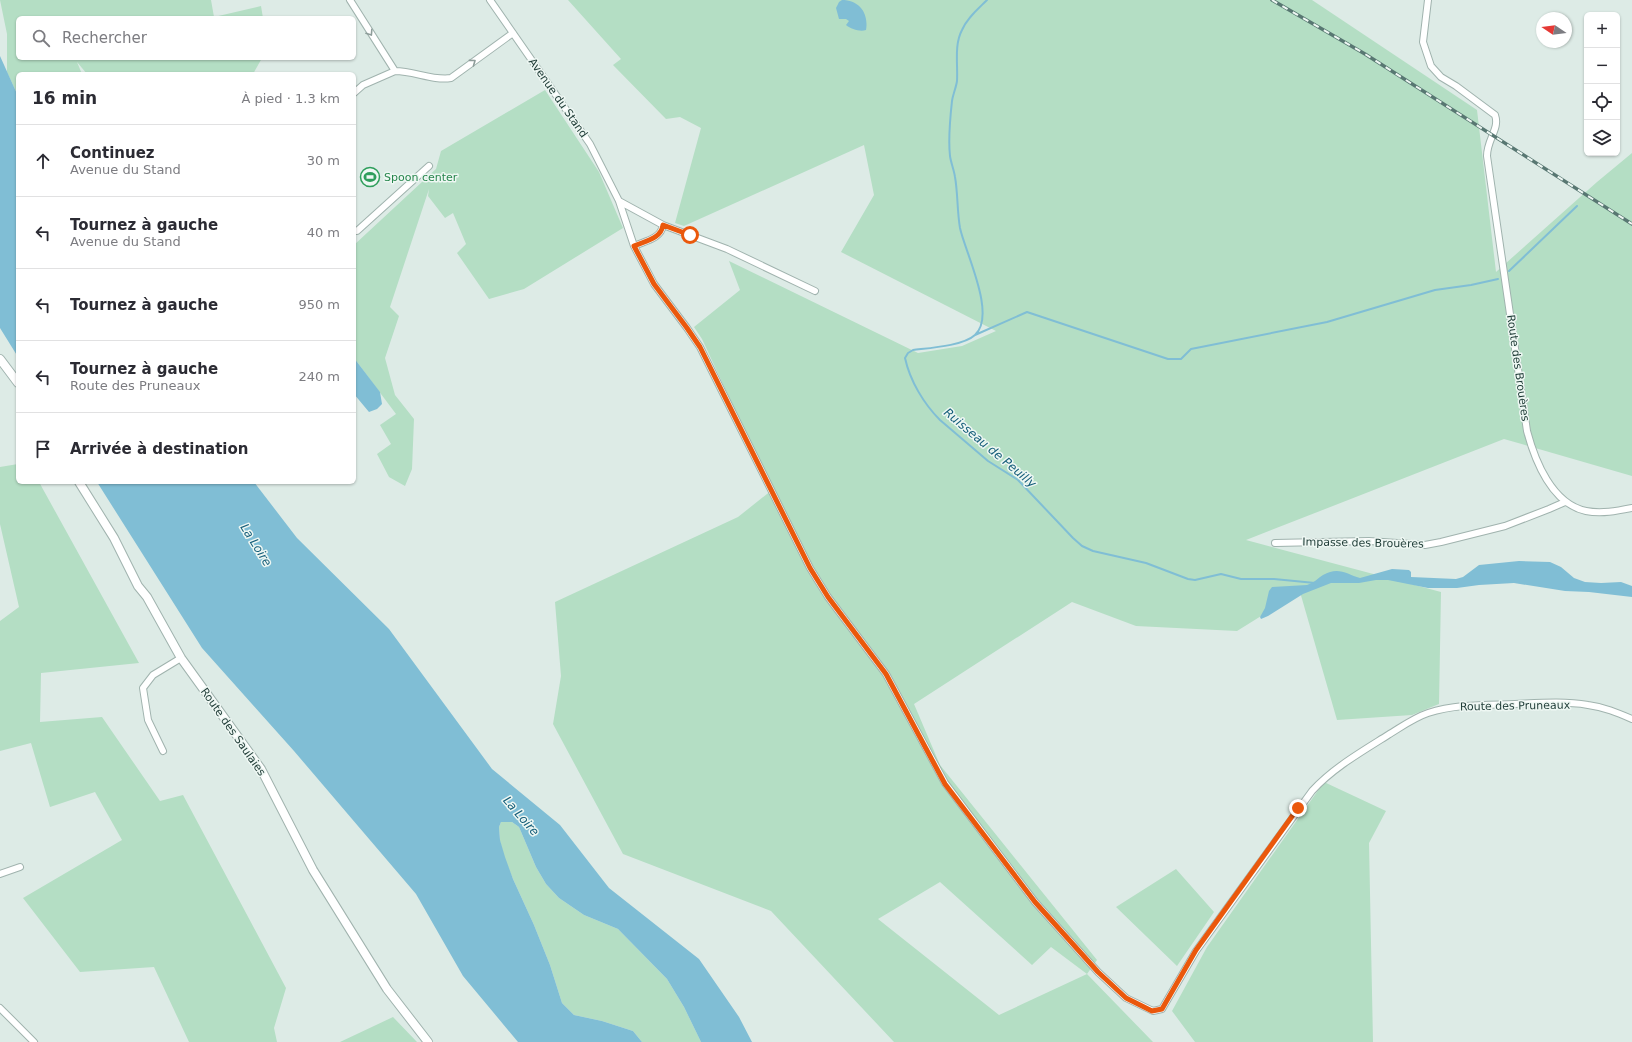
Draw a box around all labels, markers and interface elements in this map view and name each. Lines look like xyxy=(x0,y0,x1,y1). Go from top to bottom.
north arrow xyxy=(1536,12,1572,48)
map controls xyxy=(1584,12,1620,156)
button: + xyxy=(1584,12,1620,48)
search box xyxy=(16,16,356,60)
icon: search xyxy=(30,27,52,49)
text: Rechercher xyxy=(62,29,147,47)
one-way arrow xyxy=(365,29,373,36)
button: − xyxy=(1584,48,1620,84)
street label: Avenue du Stand xyxy=(526,56,590,140)
one-way arrow xyxy=(469,59,476,66)
button: locate xyxy=(1584,84,1620,120)
text: 16 min xyxy=(32,88,97,108)
text: À pied · 1.3 km xyxy=(241,91,340,106)
button: layers xyxy=(1584,120,1620,156)
text: Continuez xyxy=(70,144,155,162)
icon: ahead xyxy=(32,150,54,172)
text: 30 m xyxy=(307,153,340,168)
text: Avenue du Stand xyxy=(70,162,181,177)
sports icon: Spoon center xyxy=(359,166,381,188)
place label: Spoon center xyxy=(384,171,458,184)
text: Tournez à gauche xyxy=(70,216,218,234)
icon: left xyxy=(32,222,54,244)
text: 40 m xyxy=(307,225,340,240)
route start xyxy=(681,226,699,244)
text: Avenue du Stand xyxy=(70,234,181,249)
icon: left xyxy=(32,294,54,316)
text: Tournez à gauche xyxy=(70,296,218,314)
text: 950 m xyxy=(298,297,340,312)
street label: Route des Brouères xyxy=(1504,314,1532,422)
text: Tournez à gauche xyxy=(70,360,218,378)
icon: left xyxy=(32,366,54,388)
text: 240 m xyxy=(298,369,340,384)
text: Route des Pruneaux xyxy=(70,378,200,393)
water label: Ruisseau de Peuilly xyxy=(941,405,1040,491)
icon: arrive xyxy=(32,438,54,460)
text: Arrivée à destination xyxy=(70,440,248,458)
water label: La Loire xyxy=(237,521,275,569)
street label: Impasse des Brouères xyxy=(1302,535,1424,551)
street label: Route des Saulaies xyxy=(198,685,268,779)
street label: Route des Pruneaux xyxy=(1460,699,1571,713)
water label: La Loire xyxy=(500,793,542,839)
route end xyxy=(1289,799,1307,817)

